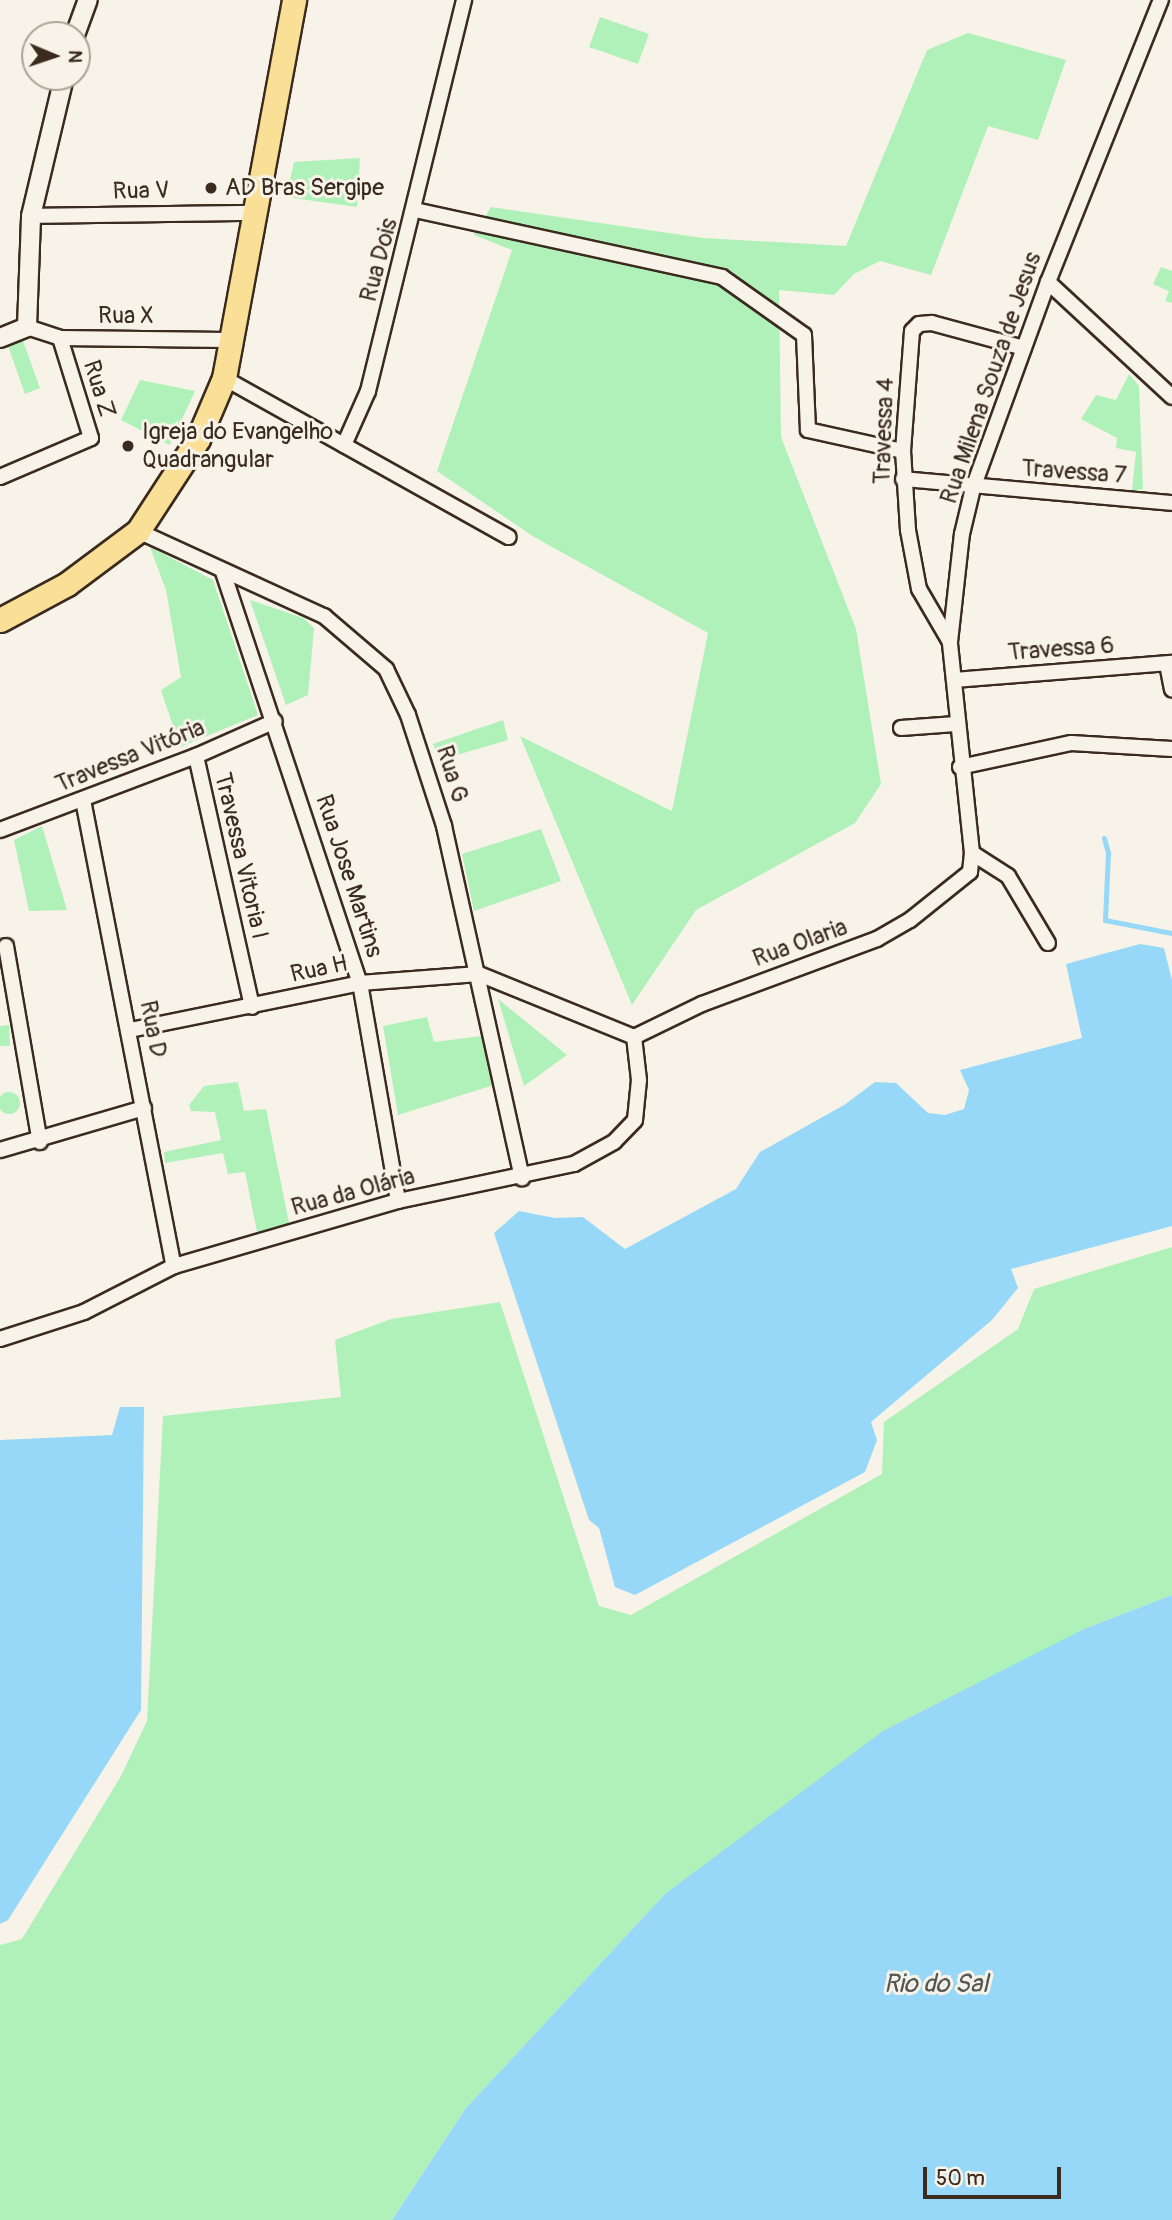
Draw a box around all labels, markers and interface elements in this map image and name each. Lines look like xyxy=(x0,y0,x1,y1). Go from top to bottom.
north arrow xyxy=(21,21,91,91)
text: N xyxy=(63,50,87,63)
place label: AD Bras Sergipe xyxy=(225,174,384,202)
street label: Rua V xyxy=(112,176,170,206)
marker: AD Bras Sergipe xyxy=(203,180,219,196)
street label: Rua Dois xyxy=(354,215,404,305)
street label: Rua Milena Souza de Jesus xyxy=(934,248,1048,508)
street label: Rua X xyxy=(98,302,154,330)
street label: Rua Z xyxy=(77,357,121,421)
street label: Travessa 4 xyxy=(868,377,900,485)
place label: Igreja do Evangelho Quadrangular xyxy=(142,418,333,474)
marker: Igreja do Evangelho Quadrangular xyxy=(120,438,136,454)
street label: Travessa 7 xyxy=(1020,454,1128,490)
street label: Travessa 6 xyxy=(1007,631,1115,667)
street label: Travessa Vitória xyxy=(51,713,209,799)
street label: Rua G xyxy=(430,742,474,806)
street label: Travessa Vitoria I xyxy=(208,770,274,942)
street label: Rua Jose Martins xyxy=(309,791,389,961)
street label: Rua Olaria xyxy=(749,913,851,973)
street label: Rua H xyxy=(288,949,350,989)
street label: Rua D xyxy=(133,998,173,1060)
street label: Rua da Olária xyxy=(288,1162,418,1222)
water label: Rio do Sal xyxy=(884,1969,988,2001)
scale bar xyxy=(927,2154,1065,2198)
text: 50 m xyxy=(936,2165,985,2192)

